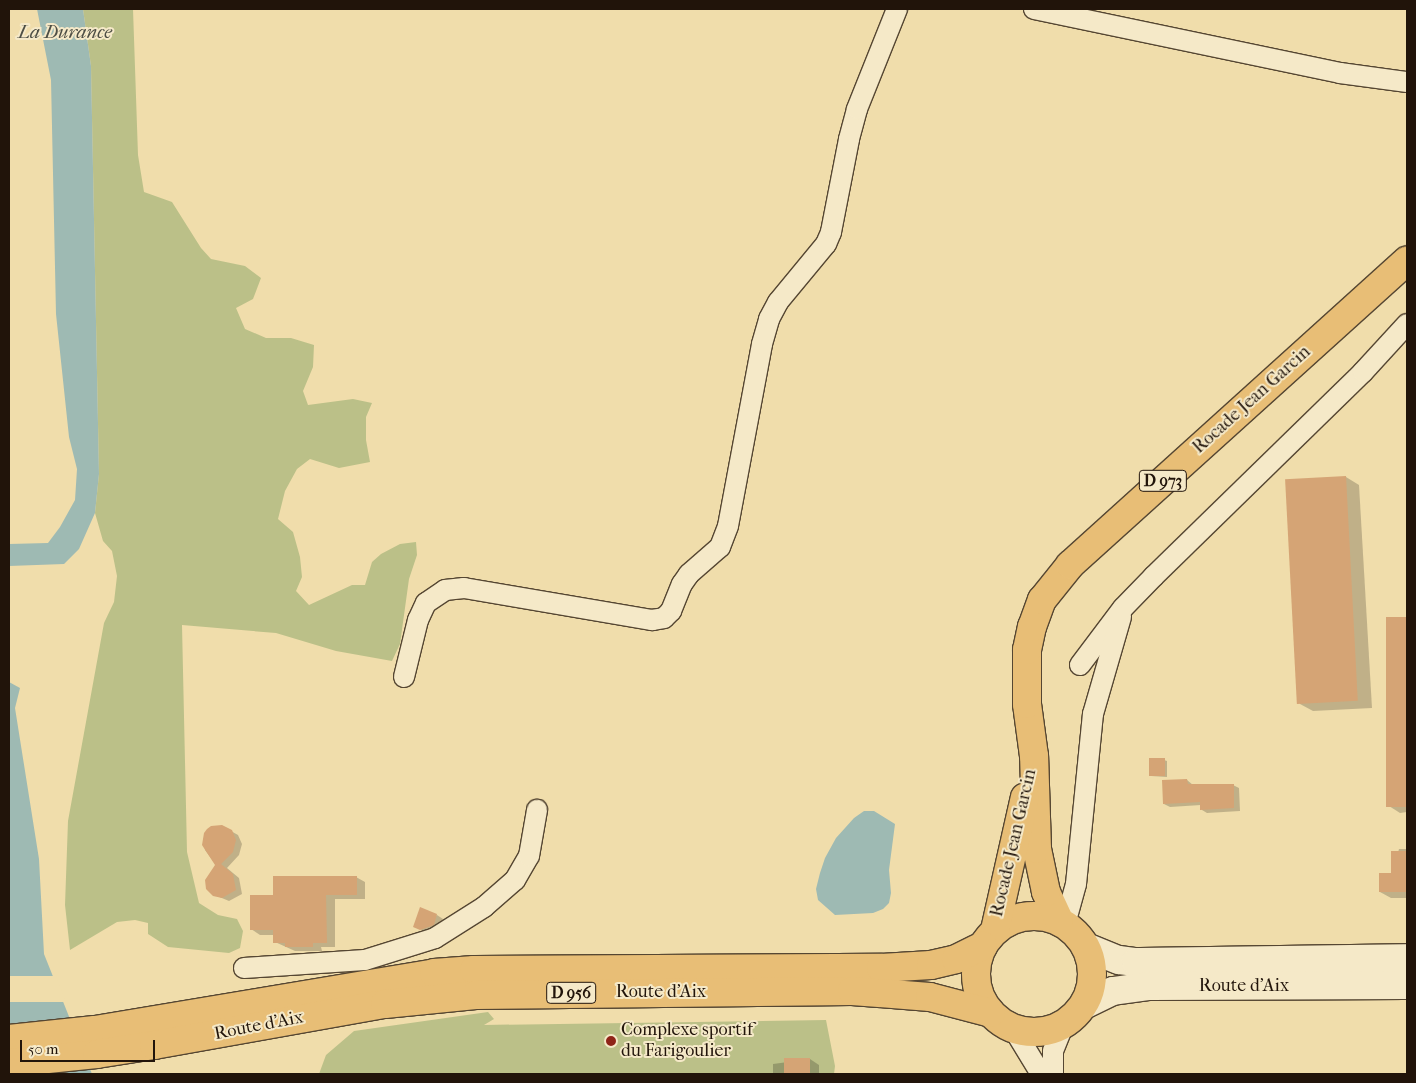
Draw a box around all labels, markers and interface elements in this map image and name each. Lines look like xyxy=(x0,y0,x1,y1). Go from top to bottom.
water label: La Durance xyxy=(18,22,112,44)
street label: Rocade Jean Garcin xyxy=(1189,341,1315,459)
road number: D 973 xyxy=(1138,468,1188,494)
street label: Rocade Jean Garcin xyxy=(986,767,1042,919)
street label: Route d'Aix xyxy=(1199,975,1289,997)
road number: D 956 xyxy=(546,980,596,1006)
street label: Route d'Aix xyxy=(616,981,706,1003)
street label: Route d'Aix xyxy=(213,1007,305,1045)
place label: Complexe sportif du Farigoulier xyxy=(621,1020,753,1062)
scale bar xyxy=(22,1030,158,1062)
marker: Complexe sportif du Farigoulier xyxy=(605,1035,617,1047)
text: 50 m xyxy=(28,1040,58,1058)

